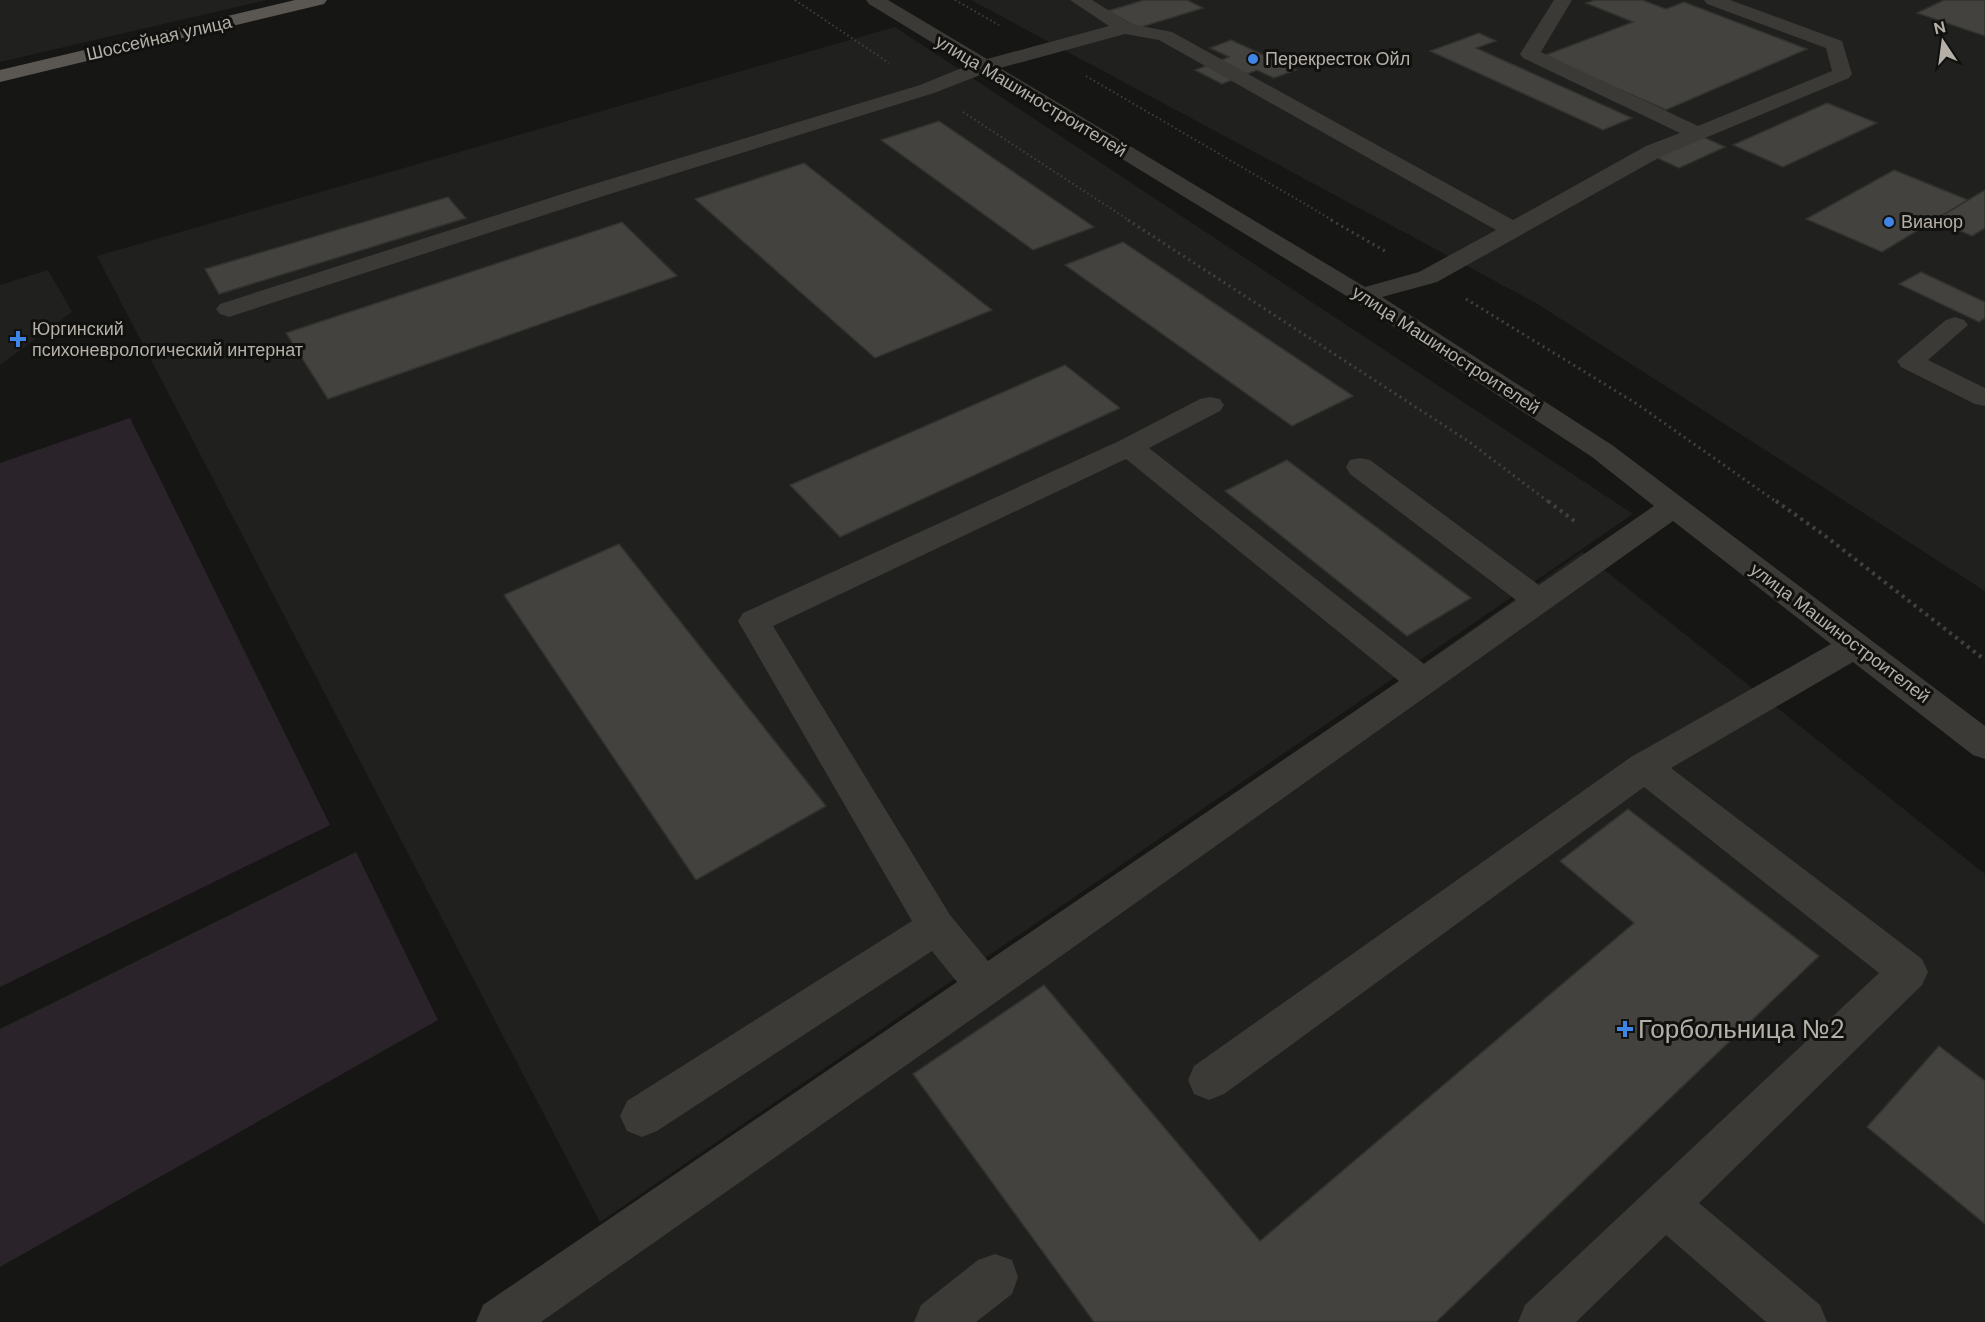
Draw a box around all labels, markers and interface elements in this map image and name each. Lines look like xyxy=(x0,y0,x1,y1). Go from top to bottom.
street label: Шоссейная улица xyxy=(84,9,235,66)
north arrow xyxy=(1913,12,1973,72)
text: N xyxy=(1932,16,1948,39)
street label: улица Машиностроителей xyxy=(931,29,1131,163)
place label: Перекресток Ойл xyxy=(1265,47,1410,71)
marker: Перекресток Ойл xyxy=(1246,52,1260,66)
place label: Вианор xyxy=(1901,210,1963,234)
marker: Вианор xyxy=(1882,215,1896,229)
street label: улица Машиностроителей xyxy=(1348,280,1544,420)
place label: Юргинский психоневрологический интернат xyxy=(32,317,303,362)
marker: Юргинский психоневрологический интернат xyxy=(9,330,27,348)
street label: улица Машиностроителей xyxy=(1745,557,1935,709)
place label: Горбольница №2 xyxy=(1638,1012,1845,1046)
marker: Горбольница №2 xyxy=(1616,1020,1634,1038)

